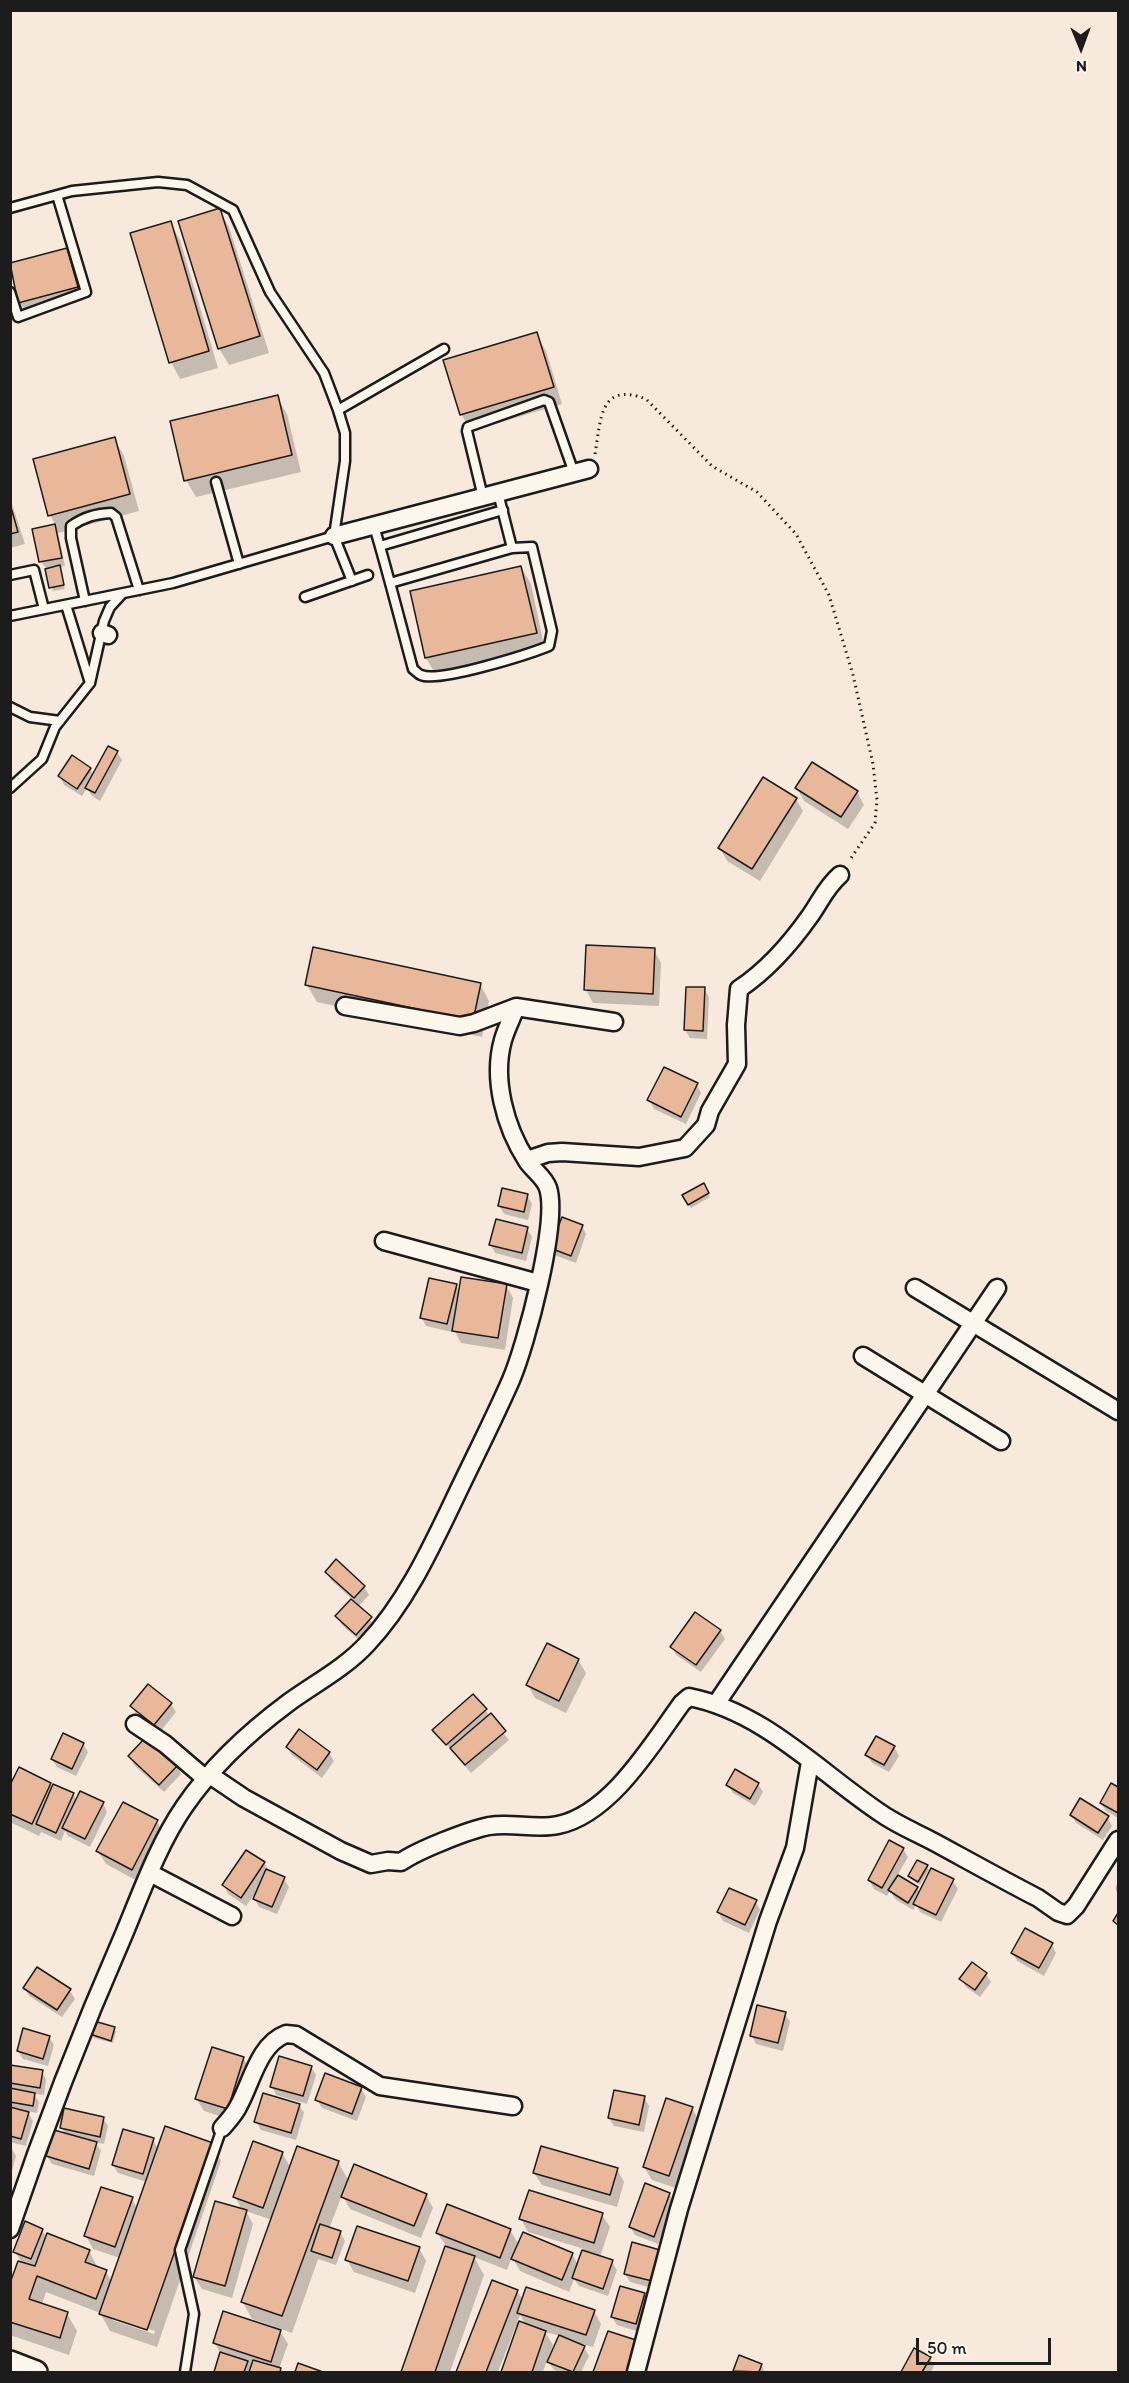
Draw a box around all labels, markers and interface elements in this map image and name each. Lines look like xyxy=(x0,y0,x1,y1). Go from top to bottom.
north arrow xyxy=(1051,18,1111,78)
text: N xyxy=(1076,57,1087,76)
scale bar xyxy=(919,2326,1054,2364)
text: 50 m xyxy=(927,2337,967,2359)

